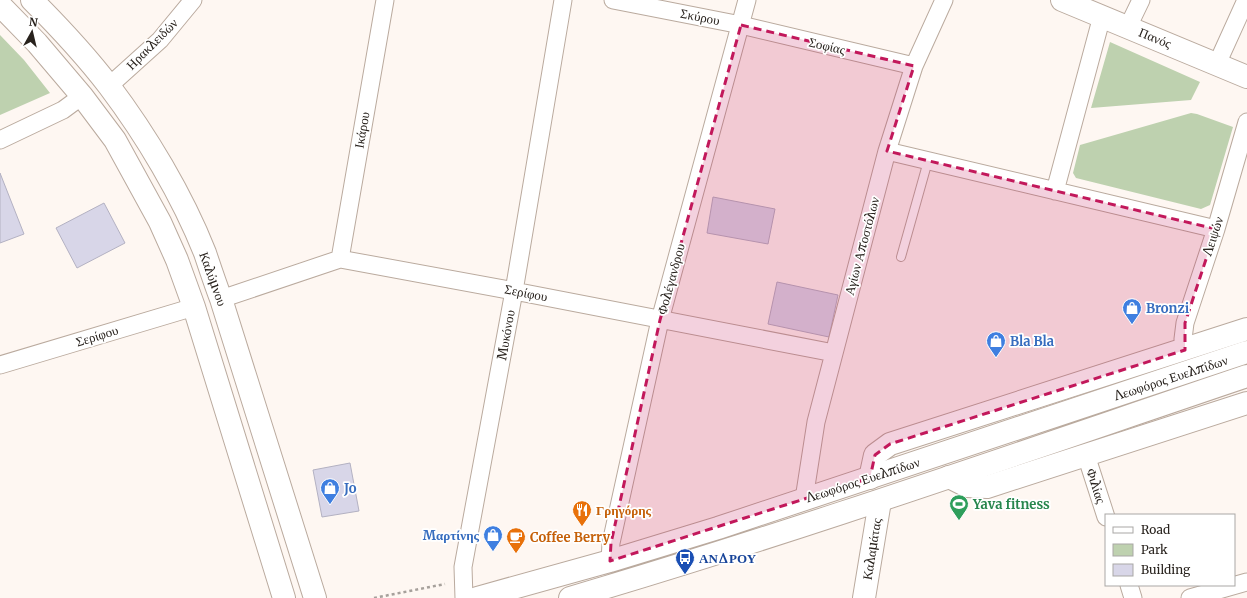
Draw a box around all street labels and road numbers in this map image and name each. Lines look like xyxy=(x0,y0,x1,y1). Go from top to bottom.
street label: Σκύρου xyxy=(679,5,721,29)
street label: Ηρακλειδών xyxy=(123,14,182,73)
street label: Πανός xyxy=(1136,24,1175,53)
street label: Σοφίας xyxy=(807,34,848,59)
street label: Ικάρου xyxy=(350,110,374,150)
street label: Αγίων Αποστόλων xyxy=(841,195,883,297)
street label: Λειψών xyxy=(1198,214,1227,259)
street label: Φολέγανδρου xyxy=(653,242,689,316)
street label: Καλύμνου xyxy=(195,249,231,309)
street label: Σερίφου xyxy=(503,281,549,305)
street label: Μυκόνου xyxy=(493,308,519,362)
street label: Σερίφου xyxy=(74,322,120,350)
street label: Λεωφόρος Ευελπίδων xyxy=(1111,352,1230,405)
street label: Λεωφόρος Ευελπίδων xyxy=(803,454,922,507)
street label: Φιλίας xyxy=(1082,466,1110,507)
street label: Καλαμάτας xyxy=(859,516,885,581)

